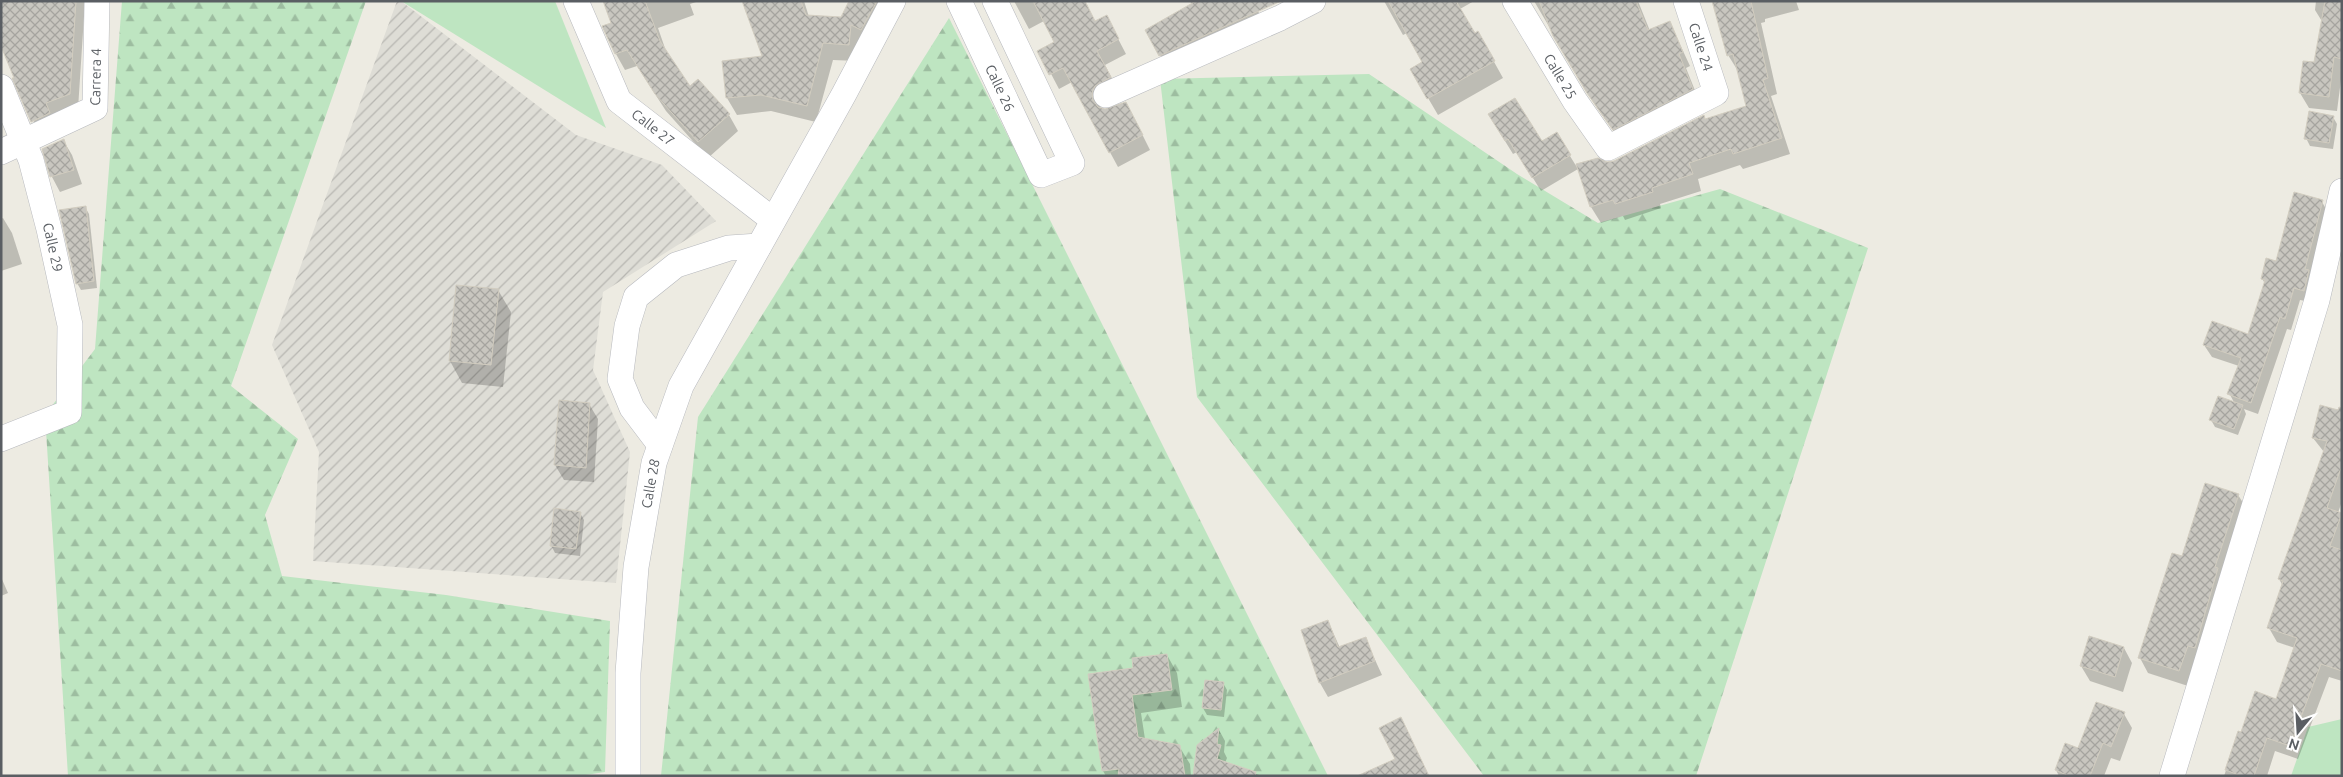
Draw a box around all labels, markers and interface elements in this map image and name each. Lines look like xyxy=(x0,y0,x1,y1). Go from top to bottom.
street label: Calle 24 xyxy=(1686,21,1716,73)
street label: Carrera 4 xyxy=(87,48,104,106)
street label: Calle 25 xyxy=(1541,51,1580,102)
street label: Calle 26 xyxy=(982,62,1018,114)
street label: Calle 27 xyxy=(628,106,678,149)
street label: Calle 29 xyxy=(40,221,66,273)
street label: Calle 28 xyxy=(638,456,663,510)
north arrow xyxy=(2273,707,2323,757)
text: N xyxy=(2287,735,2301,754)

